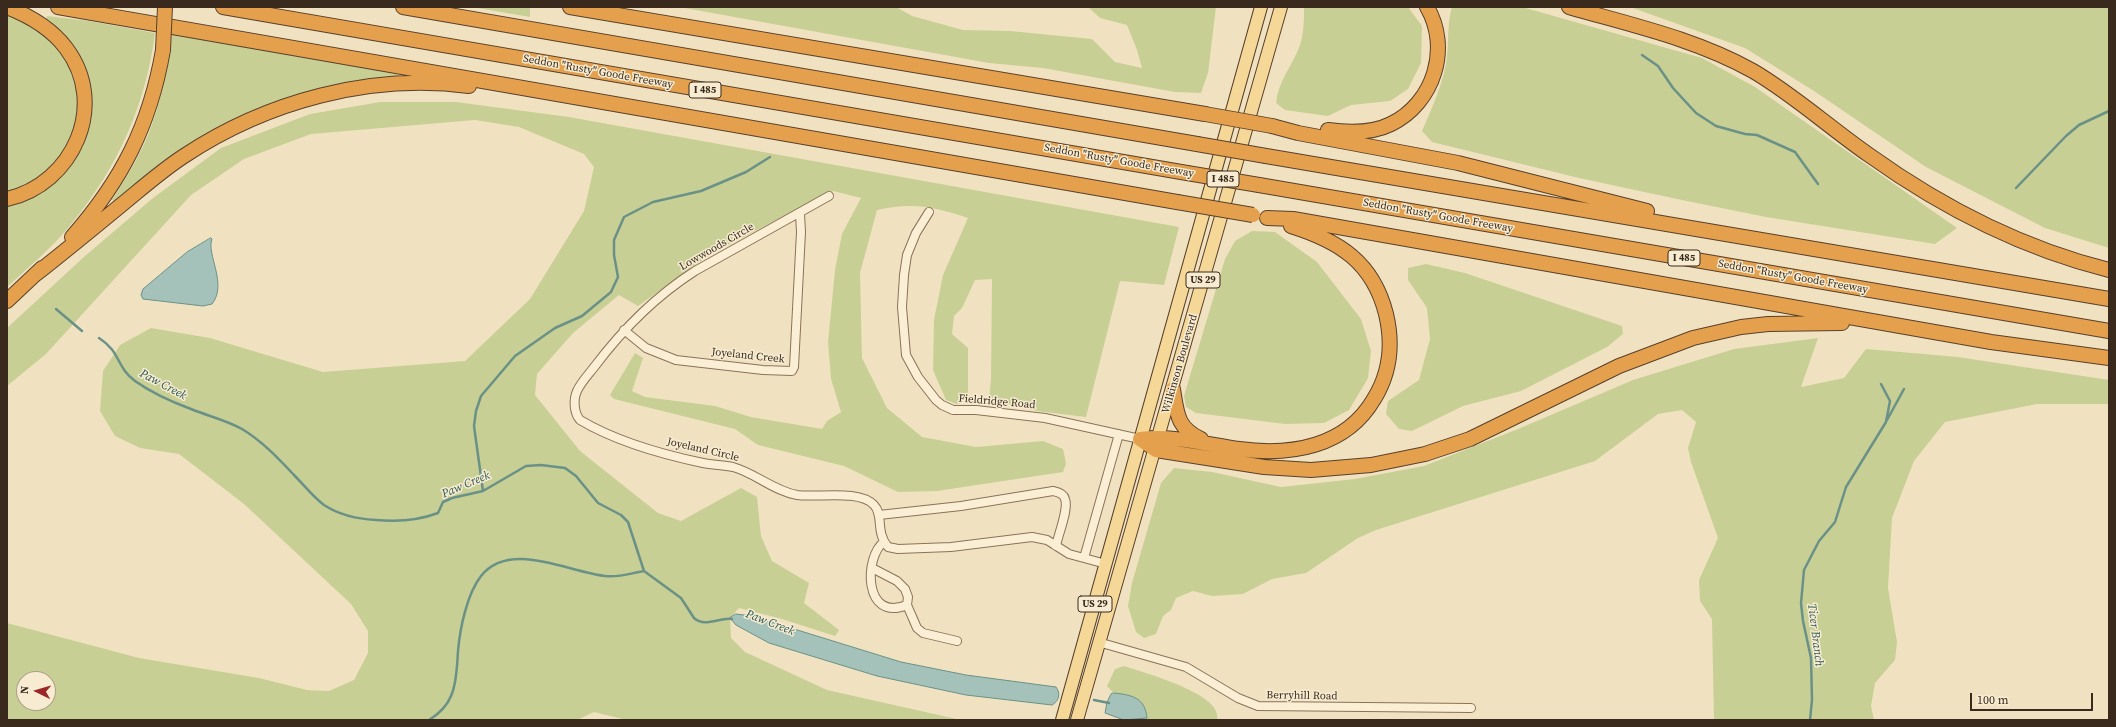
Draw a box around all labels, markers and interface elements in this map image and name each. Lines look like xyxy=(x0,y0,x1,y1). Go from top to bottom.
street label: Seddon "Rusty" Goode Freeway xyxy=(522,52,674,92)
road number: I 485 xyxy=(689,82,721,98)
street label: Seddon "Rusty" Goode Freeway xyxy=(1043,141,1195,181)
road number: I 485 xyxy=(1207,171,1239,187)
street label: Seddon "Rusty" Goode Freeway xyxy=(1362,196,1514,236)
street label: Lowwoods Circle xyxy=(677,220,757,274)
road number: I 485 xyxy=(1668,250,1700,266)
street label: Seddon "Rusty" Goode Freeway xyxy=(1717,257,1869,297)
road number: US 29 xyxy=(1186,272,1220,288)
street label: Wilkinson Boulevard xyxy=(1160,313,1200,415)
street label: Joyeland Creek xyxy=(711,346,785,366)
water label: Paw Creek xyxy=(137,367,189,403)
street label: Fieldridge Road xyxy=(958,392,1036,412)
street label: Joyeland Circle xyxy=(666,435,740,465)
water label: Paw Creek xyxy=(440,468,492,502)
road number: US 29 xyxy=(1078,596,1112,612)
water label: Ticer Branch xyxy=(1804,603,1826,667)
water label: Paw Creek xyxy=(744,607,796,639)
north arrow xyxy=(16,671,56,711)
text: N xyxy=(17,685,32,695)
scale bar xyxy=(1972,685,2095,711)
street label: Berryhill Road xyxy=(1266,689,1338,703)
text: 100 m xyxy=(1977,692,2009,708)

